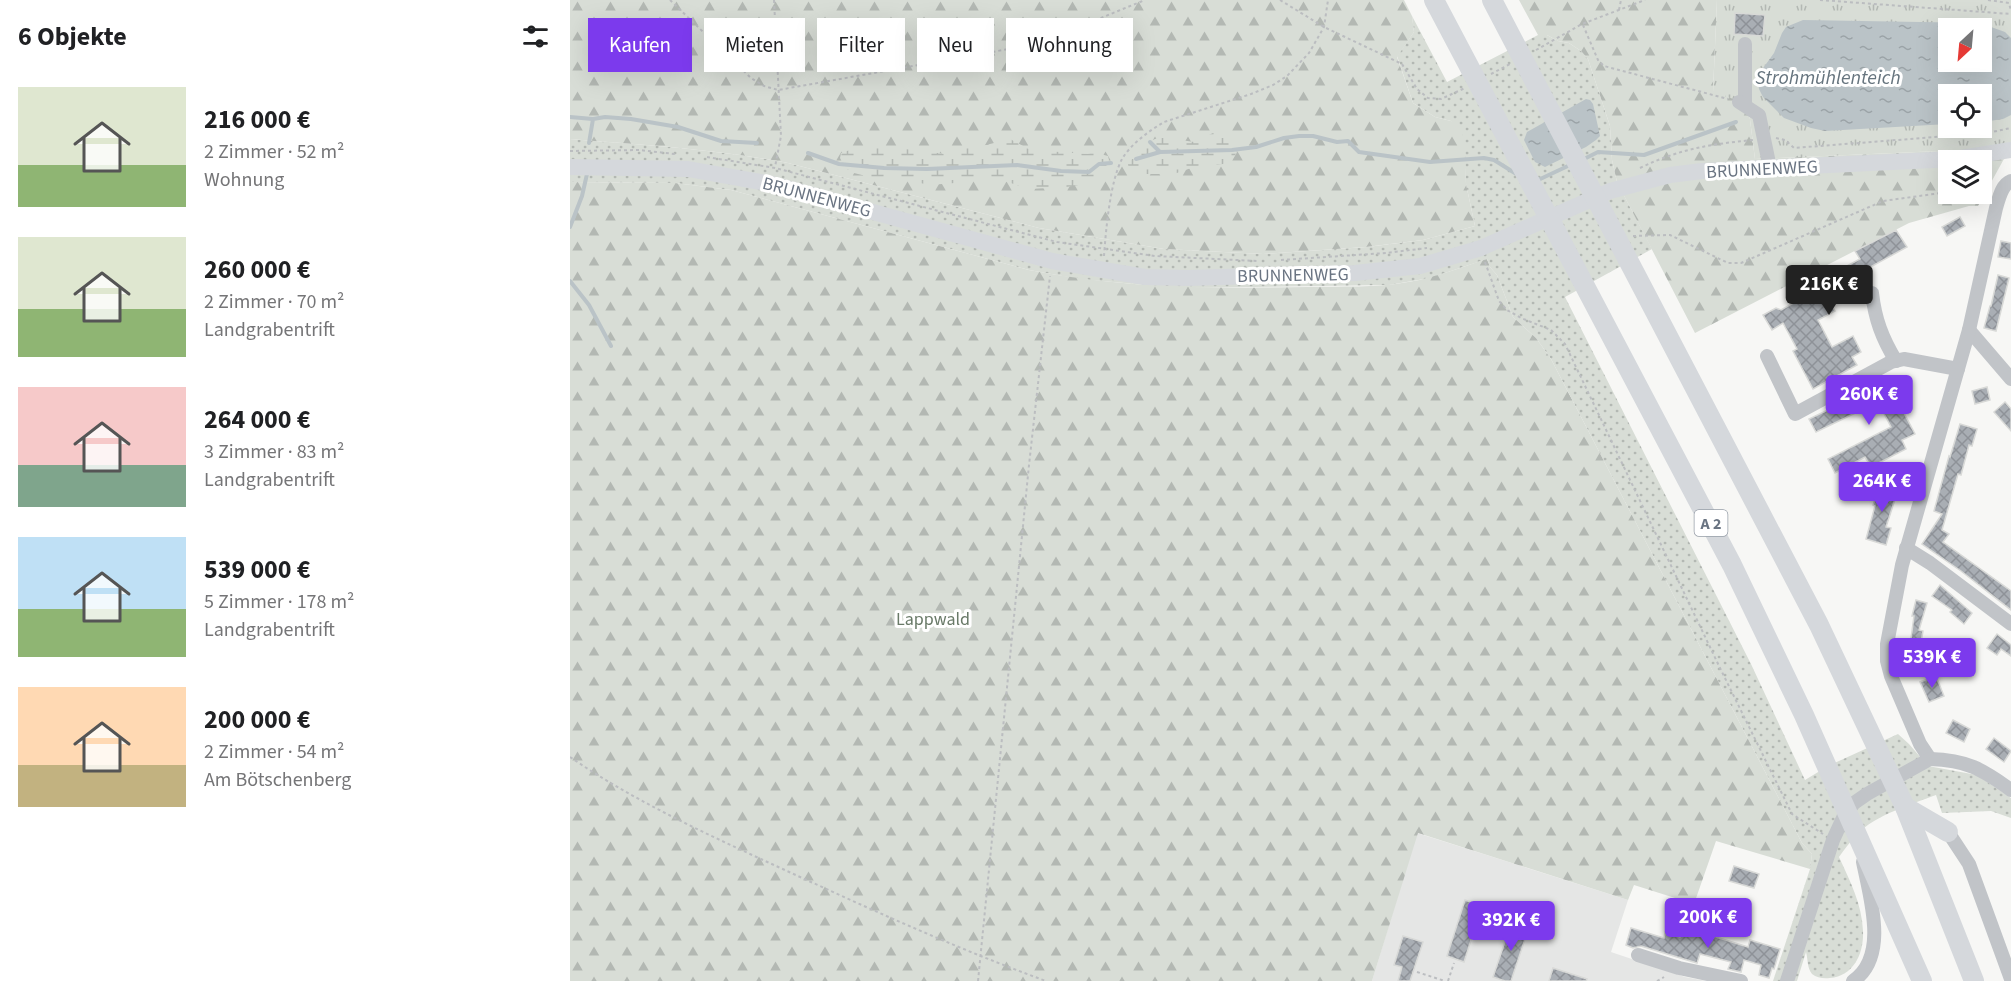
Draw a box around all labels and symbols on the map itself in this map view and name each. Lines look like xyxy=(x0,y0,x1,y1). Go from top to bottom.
north arrow xyxy=(1938,18,1992,72)
water label: Strohmühlenteich xyxy=(1755,64,1901,92)
street label: BRUNNENWEG xyxy=(1706,154,1818,185)
street label: BRUNNENWEG xyxy=(760,171,874,224)
street label: BRUNNENWEG xyxy=(1237,262,1349,289)
pin: 216K € xyxy=(1780,265,1878,316)
pin: 260K € xyxy=(1820,375,1918,426)
pin: 264K € xyxy=(1833,462,1931,513)
road number: A 2 xyxy=(1694,510,1728,536)
park label: Lappwald xyxy=(896,607,970,632)
pin: 539K € xyxy=(1883,638,1981,689)
pin: 200K € xyxy=(1659,898,1757,949)
pin: 392K € xyxy=(1462,901,1560,952)

